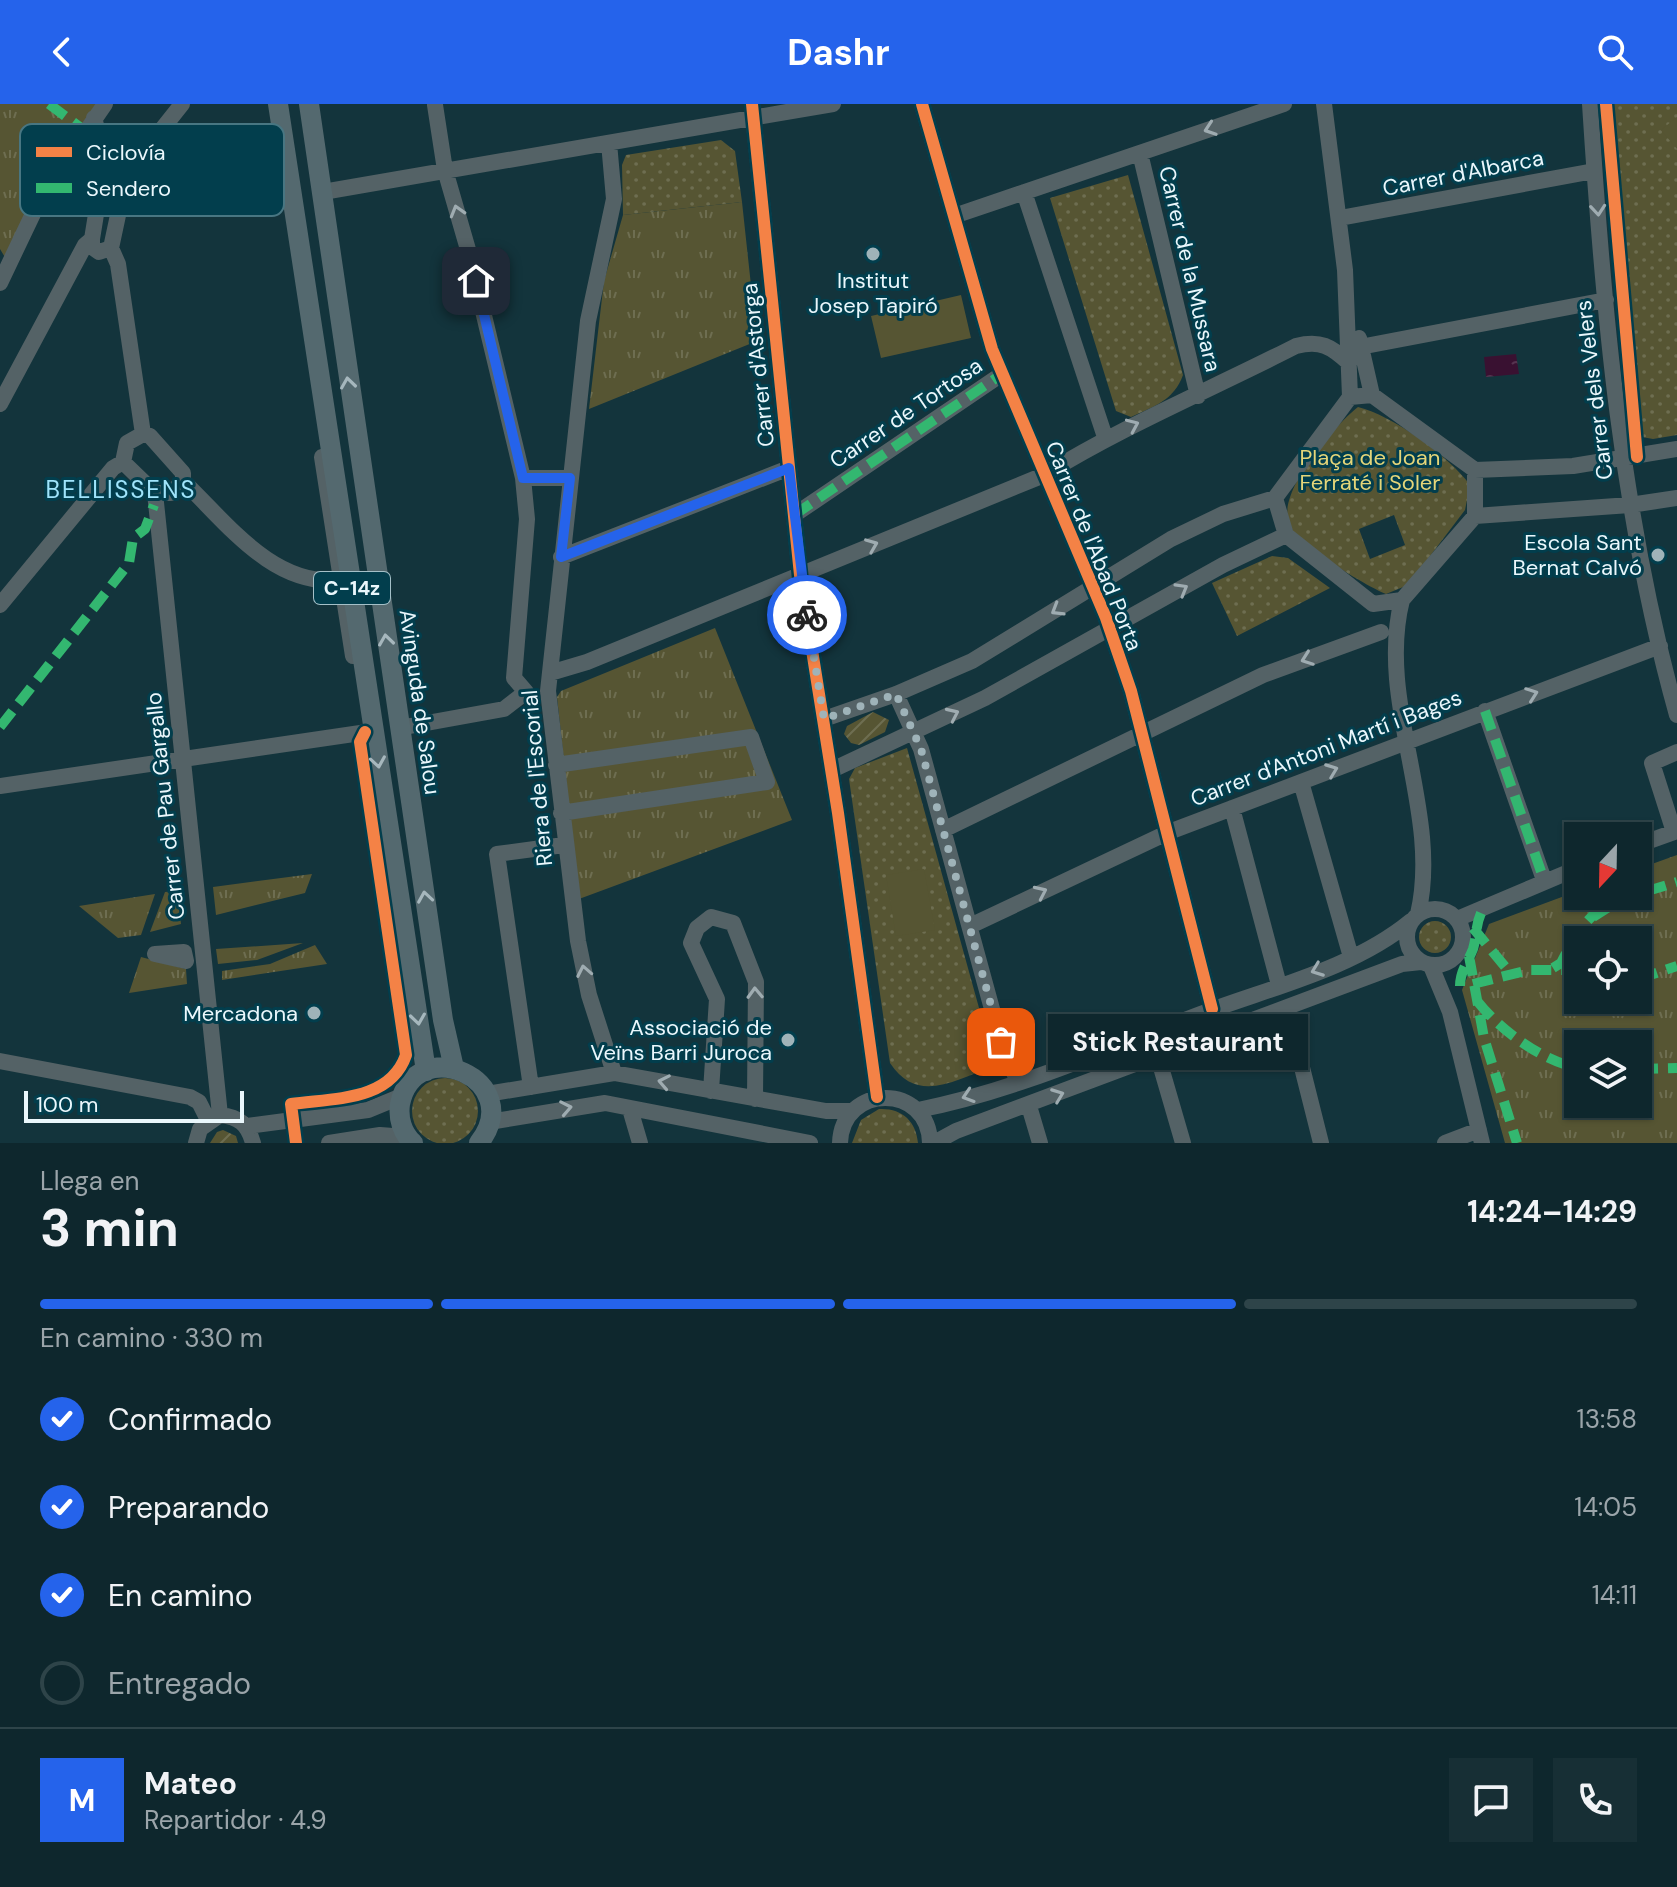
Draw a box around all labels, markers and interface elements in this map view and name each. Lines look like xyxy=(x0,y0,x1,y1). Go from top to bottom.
text: Dashr xyxy=(787,29,890,76)
icon: back xyxy=(40,30,84,74)
icon: search xyxy=(1593,30,1637,74)
one-way arrow xyxy=(1204,119,1218,135)
legend xyxy=(20,124,284,216)
text: Ciclovía xyxy=(86,138,166,167)
street label: Carrer d'Albarca xyxy=(1380,143,1546,203)
street label: Carrer de la Mussara xyxy=(1152,163,1228,375)
text: Sendero xyxy=(86,174,171,203)
one-way arrow xyxy=(1589,204,1606,217)
one-way arrow xyxy=(450,205,467,219)
marker: Institut Josep Tapiró xyxy=(864,245,882,263)
pin xyxy=(442,247,510,315)
icon: home xyxy=(454,259,498,303)
place label: Institut Josep Tapiró xyxy=(808,266,938,320)
street label: Carrer d'Astorga xyxy=(735,282,781,448)
street label: Carrer dels Velers xyxy=(1569,299,1619,481)
street label: Carrer de Tortosa xyxy=(824,351,988,475)
one-way arrow xyxy=(340,376,357,390)
one-way arrow xyxy=(1125,418,1139,434)
street label: Carrer de l'Abad Porta xyxy=(1039,437,1149,655)
park label: Plaça de Joan Ferraté i Soler xyxy=(1300,443,1440,497)
district label: BELLISSENS xyxy=(46,474,196,505)
place label: Escola Sant Bernat Calvó xyxy=(1513,528,1642,582)
one-way arrow xyxy=(864,539,878,555)
marker: Escola Sant Bernat Calvó xyxy=(1649,546,1667,564)
road number: C-14z xyxy=(314,572,390,604)
courier xyxy=(767,575,847,655)
one-way arrow xyxy=(1173,583,1187,599)
icon: bike xyxy=(785,593,829,637)
one-way arrow xyxy=(1051,600,1066,616)
street label: Avinguda de Salou xyxy=(393,607,447,797)
one-way arrow xyxy=(378,633,395,647)
one-way arrow xyxy=(1301,649,1315,665)
street label: Carrer d'Antoni Martí i Bages xyxy=(1186,683,1466,813)
one-way arrow xyxy=(1524,687,1538,704)
street label: Riera de l'Escorial xyxy=(515,689,559,867)
street label: Carrer de Pau Gargallo xyxy=(139,691,191,921)
one-way arrow xyxy=(945,708,960,723)
one-way arrow xyxy=(369,756,386,769)
one-way arrow xyxy=(1324,763,1338,780)
north arrow xyxy=(1564,822,1652,910)
map controls xyxy=(1564,822,1652,1118)
one-way arrow xyxy=(1032,886,1047,902)
one-way arrow xyxy=(417,890,434,904)
button: locate xyxy=(1564,926,1652,1014)
one-way arrow xyxy=(1311,960,1325,977)
one-way arrow xyxy=(577,964,594,978)
one-way arrow xyxy=(747,986,764,999)
place label: Mercadona xyxy=(183,999,298,1028)
marker: Mercadona xyxy=(305,1004,323,1022)
pin xyxy=(967,1008,1035,1076)
one-way arrow xyxy=(409,1013,426,1026)
place label: Associació de Veïns Barri Juroca xyxy=(590,1013,772,1067)
callout: Stick Restaurant xyxy=(1049,1014,1309,1070)
icon: bag xyxy=(979,1020,1023,1064)
text: Stick Restaurant xyxy=(1072,1025,1284,1059)
button: layers xyxy=(1564,1030,1652,1118)
marker: Associació de Veïns Barri Juroca xyxy=(779,1031,797,1049)
one-way arrow xyxy=(658,1075,671,1092)
scale bar xyxy=(24,1087,244,1123)
one-way arrow xyxy=(961,1087,975,1103)
one-way arrow xyxy=(1051,1088,1065,1104)
text: 100 m xyxy=(36,1090,98,1119)
one-way arrow xyxy=(559,1100,573,1117)
text: Llega en xyxy=(40,1164,139,1198)
text: 14:24–14:29 xyxy=(1467,1192,1637,1231)
text: 3 min xyxy=(40,1194,179,1262)
text: En camino · 330 m xyxy=(40,1321,263,1355)
icon: check xyxy=(40,1397,84,1441)
text: Confirmado xyxy=(108,1400,272,1439)
text: 13:58 xyxy=(1577,1402,1637,1436)
icon: check xyxy=(40,1485,84,1529)
text: Preparando xyxy=(108,1488,269,1527)
text: 14:05 xyxy=(1574,1490,1637,1524)
icon: check xyxy=(40,1573,84,1617)
text: En camino xyxy=(108,1576,253,1615)
text: 14:11 xyxy=(1592,1578,1637,1612)
text: Entregado xyxy=(108,1664,251,1703)
button: chat xyxy=(1449,1758,1533,1842)
button: phone xyxy=(1553,1758,1637,1842)
text: Mateo xyxy=(144,1764,237,1803)
text: M xyxy=(69,1781,95,1820)
text: Repartidor · 4.9 xyxy=(144,1803,327,1837)

